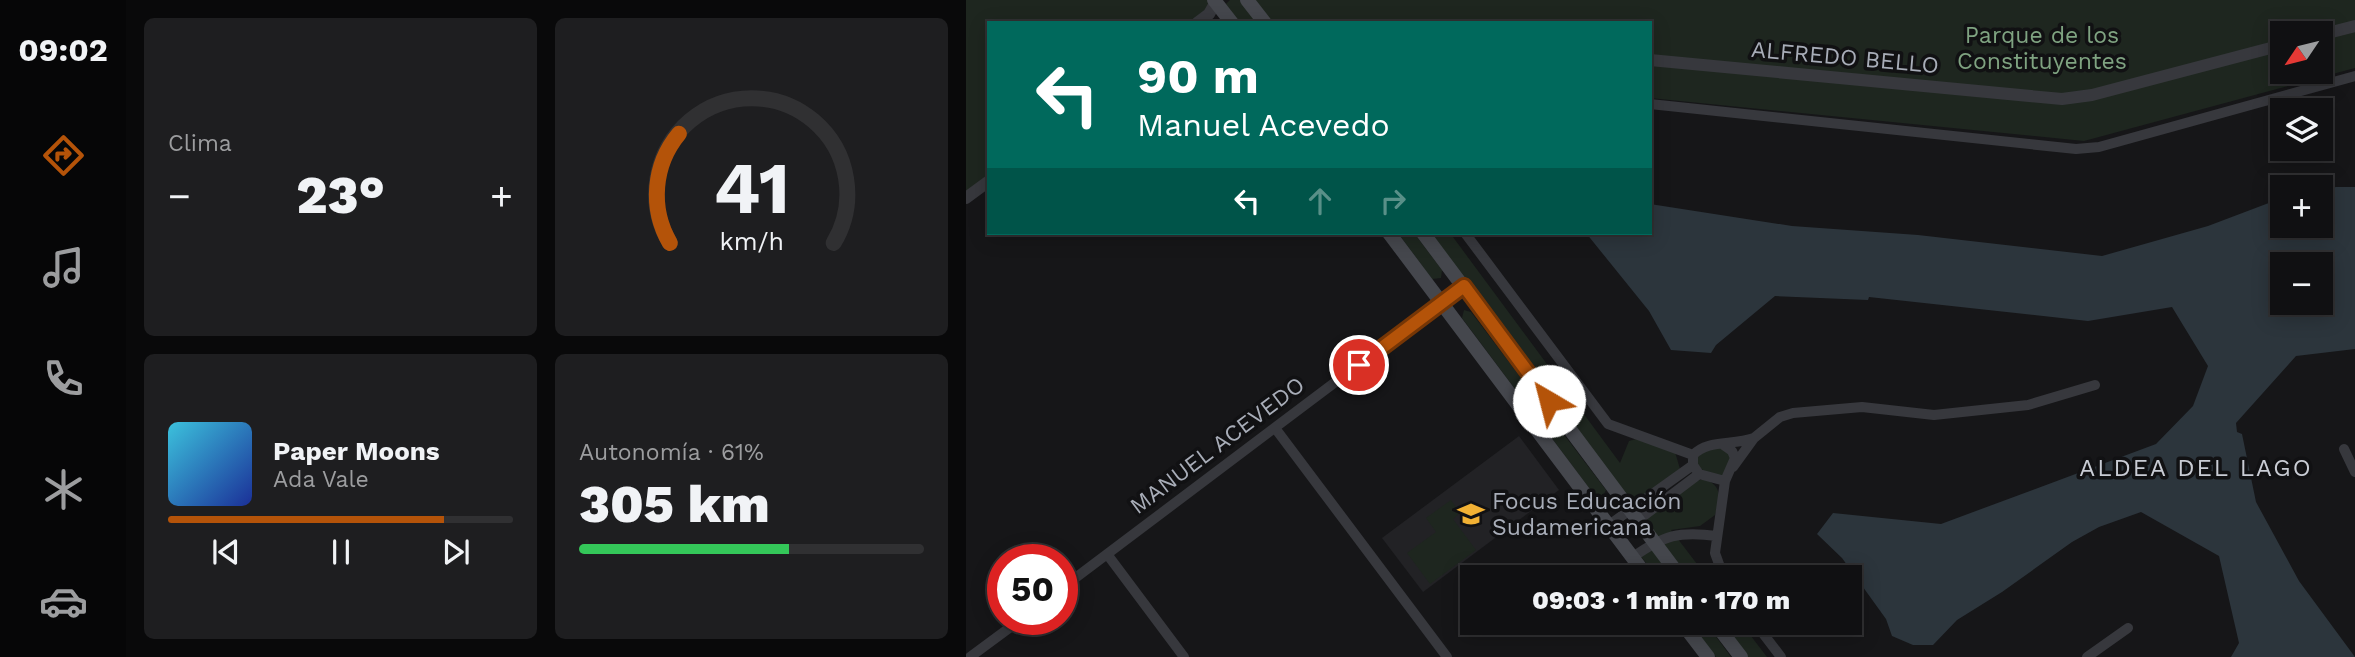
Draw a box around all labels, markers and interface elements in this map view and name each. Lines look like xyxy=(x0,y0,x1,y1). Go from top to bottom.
north arrow xyxy=(2270,21,2333,84)
map controls xyxy=(2270,21,2333,315)
park label: Parque de los Constituyentes xyxy=(1957,22,2127,75)
text: 09:02 xyxy=(18,31,108,69)
street label: ALFREDO BELLO xyxy=(1750,36,1940,79)
text: 90 m xyxy=(1137,47,1259,105)
icon: left xyxy=(1022,49,1113,140)
button: layers xyxy=(2270,98,2333,161)
text: Manuel Acevedo xyxy=(1137,106,1390,144)
text: Clima xyxy=(168,130,232,157)
icon: directions xyxy=(39,131,88,180)
text: 41 xyxy=(713,145,790,231)
text: 23° xyxy=(296,165,385,226)
text: − xyxy=(168,174,191,218)
text: + xyxy=(490,174,513,218)
button: + xyxy=(2270,175,2333,238)
icon: left xyxy=(1228,182,1266,220)
icon: ahead xyxy=(1301,182,1339,220)
icon: right xyxy=(1374,182,1412,220)
text: km/h xyxy=(719,227,784,256)
icon: music xyxy=(39,243,88,292)
button: − xyxy=(2270,252,2333,315)
pin xyxy=(1329,335,1389,395)
icon: arrive xyxy=(1340,346,1378,384)
icon: phone xyxy=(39,354,88,403)
position arrow xyxy=(1512,364,1586,438)
street label: MANUEL ACEVEDO xyxy=(1125,371,1310,520)
text: Paper Moons xyxy=(273,436,440,466)
text: Autonomía · 61% xyxy=(579,439,764,466)
district label: ALDEA DEL LAGO xyxy=(2079,454,2313,482)
icon: climate xyxy=(39,465,88,514)
text: Ada Vale xyxy=(273,466,369,493)
text: 305 km xyxy=(579,474,770,535)
place label: Focus Educación Sudamericana xyxy=(1492,488,1681,541)
school or university icon: Focus Educación Sudamericana xyxy=(1456,499,1486,529)
icon: previous xyxy=(207,533,245,571)
icon: pause xyxy=(322,533,360,571)
icon: next xyxy=(437,533,475,571)
speed limit sign: 50 xyxy=(987,544,1078,635)
icon: car xyxy=(39,577,88,626)
text: 09:03 · 1 min · 170 m xyxy=(1532,585,1790,615)

